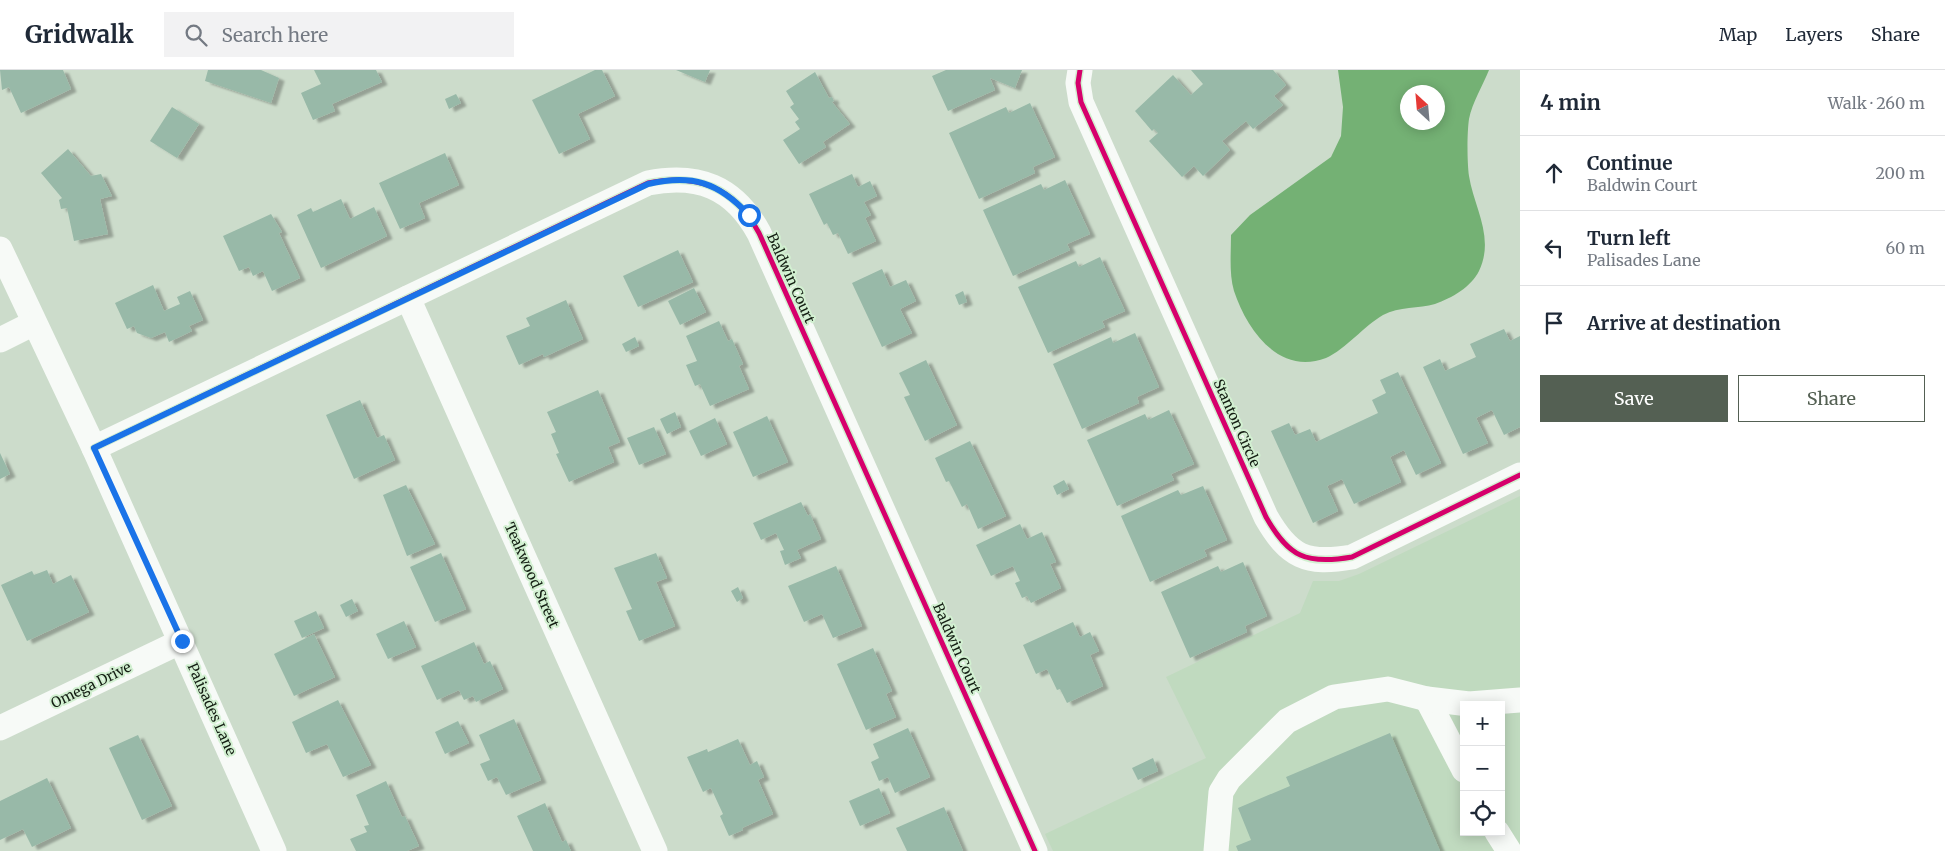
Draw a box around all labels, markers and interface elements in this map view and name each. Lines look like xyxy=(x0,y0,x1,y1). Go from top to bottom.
search box xyxy=(164,12,514,57)
text: Gridwalk xyxy=(25,19,134,50)
icon: search xyxy=(182,21,210,49)
text: Search here xyxy=(222,23,328,47)
text: Map xyxy=(1719,23,1757,46)
text: Layers xyxy=(1785,23,1843,46)
text: Share xyxy=(1871,23,1920,46)
north arrow xyxy=(1400,85,1445,130)
text: 4 min xyxy=(1540,89,1601,116)
text: Walk · 260 m xyxy=(1828,93,1925,113)
text: Continue xyxy=(1587,151,1673,175)
icon: ahead xyxy=(1540,159,1568,187)
text: 200 m xyxy=(1875,163,1925,183)
text: Baldwin Court xyxy=(1587,175,1698,195)
route start xyxy=(738,204,761,227)
text: Turn left xyxy=(1587,226,1671,250)
street label: Baldwin Court xyxy=(763,230,819,326)
icon: left xyxy=(1540,234,1568,262)
text: 60 m xyxy=(1885,238,1925,258)
text: Palisades Lane xyxy=(1587,250,1701,270)
icon: arrive xyxy=(1540,309,1568,337)
text: Arrive at destination xyxy=(1587,311,1781,335)
button: Save xyxy=(1540,375,1728,422)
button: Share xyxy=(1738,375,1925,422)
street label: Stanton Circle xyxy=(1210,376,1264,470)
street label: Teakwood Street xyxy=(501,519,564,631)
street label: Baldwin Court xyxy=(929,600,985,696)
route end xyxy=(171,630,194,653)
street label: Omega Drive xyxy=(48,658,134,712)
street label: Palisades Lane xyxy=(184,660,240,758)
map controls xyxy=(1460,701,1505,836)
button: + xyxy=(1460,701,1505,746)
button: − xyxy=(1460,746,1505,791)
button: locate xyxy=(1460,791,1505,836)

